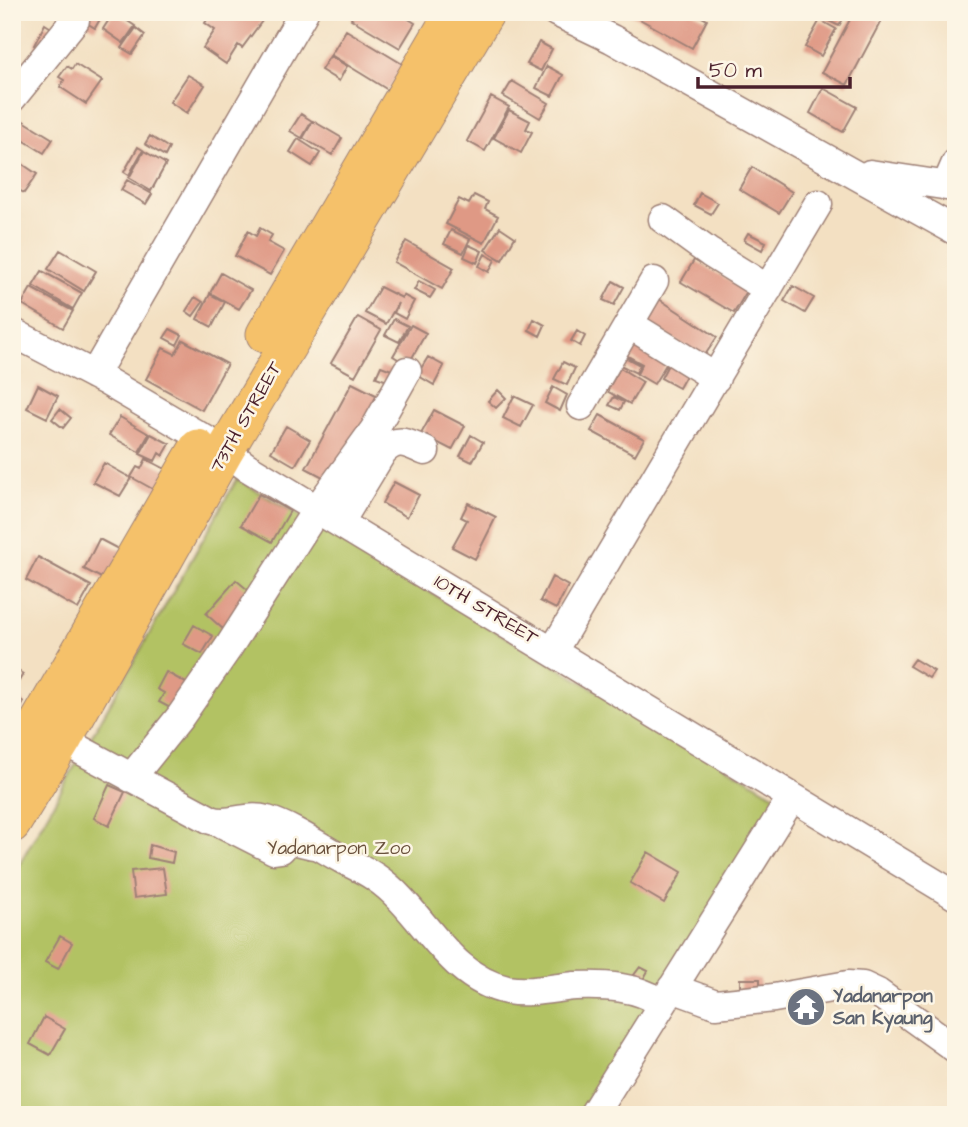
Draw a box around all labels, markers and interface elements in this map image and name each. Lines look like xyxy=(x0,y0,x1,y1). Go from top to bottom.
scale bar xyxy=(698,46,851,90)
text: 50 m xyxy=(709,56,763,85)
street label: 73TH STREET xyxy=(203,356,289,478)
street label: 10TH STREET xyxy=(429,568,543,652)
park label: Yadanarpon Zoo xyxy=(267,835,411,862)
place label: Yadanarpon San Kyaung xyxy=(832,983,933,1033)
temple icon: Yadanarpon San Kyaung xyxy=(785,986,827,1028)

